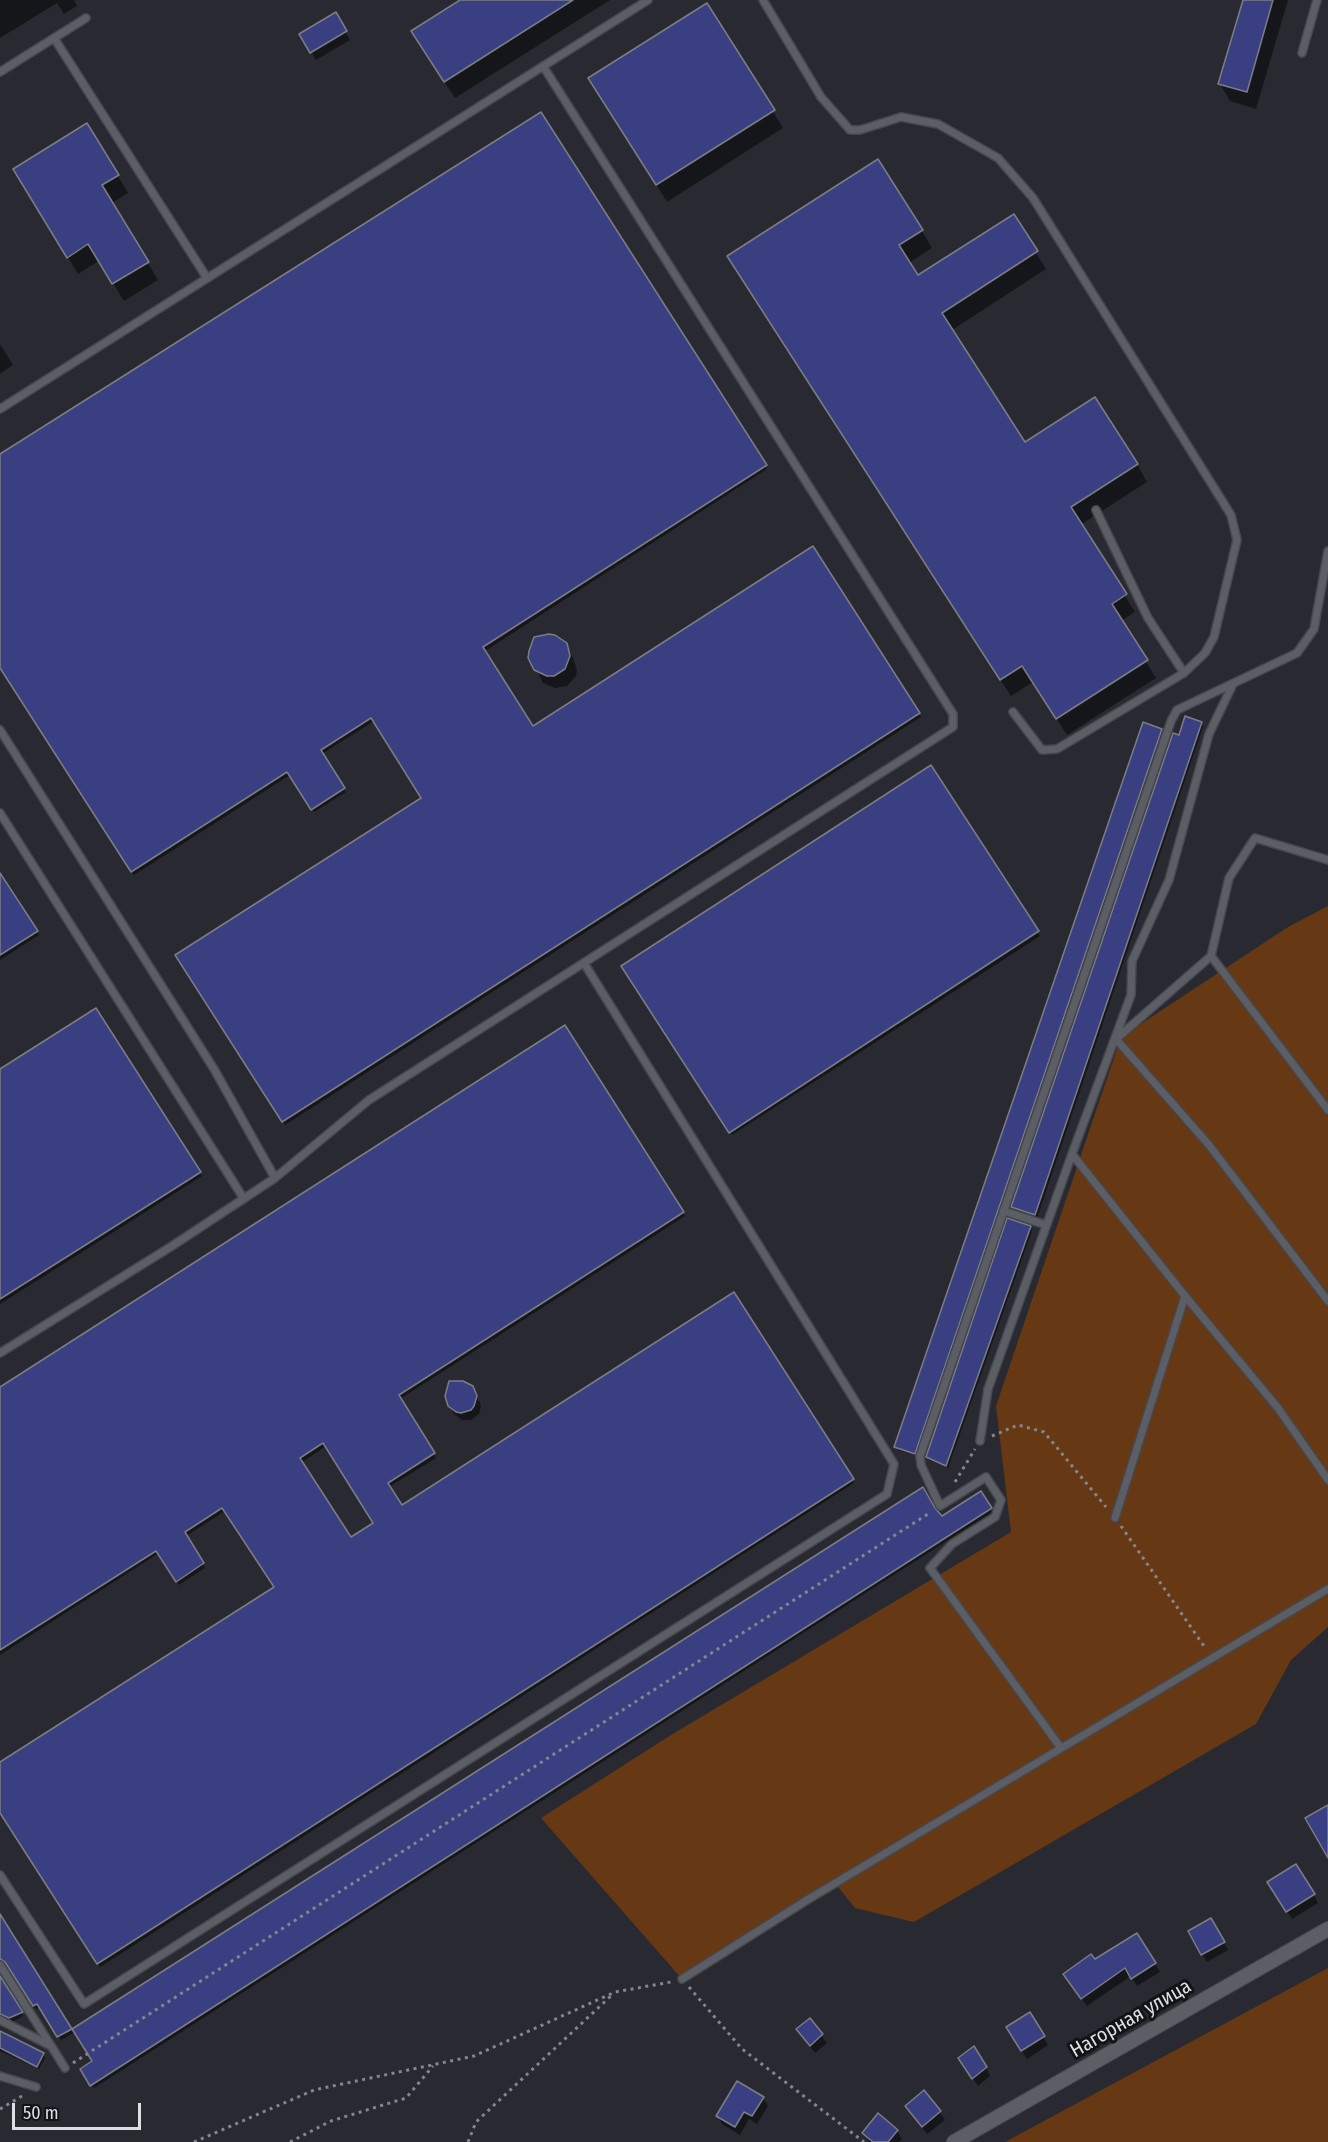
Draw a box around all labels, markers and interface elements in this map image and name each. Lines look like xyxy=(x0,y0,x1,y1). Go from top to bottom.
street label: Нагорная улица xyxy=(1066,1975,1196,2063)
scale bar xyxy=(15,2091,144,2129)
text: 50 m xyxy=(23,2102,59,2124)

